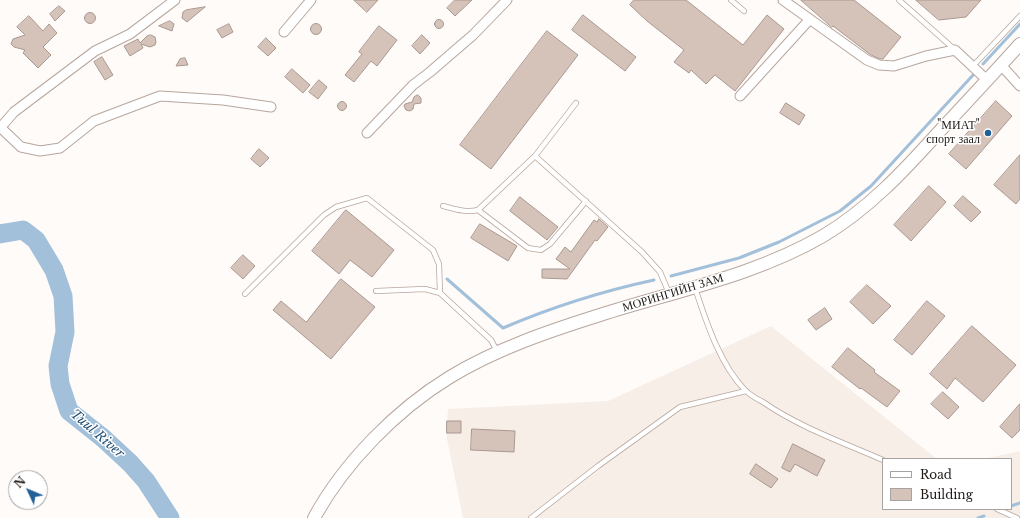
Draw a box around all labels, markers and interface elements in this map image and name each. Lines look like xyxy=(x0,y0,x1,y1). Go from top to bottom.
place label: "МИАТ" спорт заал xyxy=(926,119,980,147)
marker: "МИАТ" спорт заал xyxy=(983,128,993,138)
street label: МОРИНГИЙН ЗАМ xyxy=(621,271,725,315)
water label: Tuul River xyxy=(67,406,127,462)
legend xyxy=(882,458,1012,510)
text: Road xyxy=(920,467,952,482)
north arrow xyxy=(8,470,48,510)
text: N xyxy=(11,474,29,491)
text: Building xyxy=(920,487,973,502)

